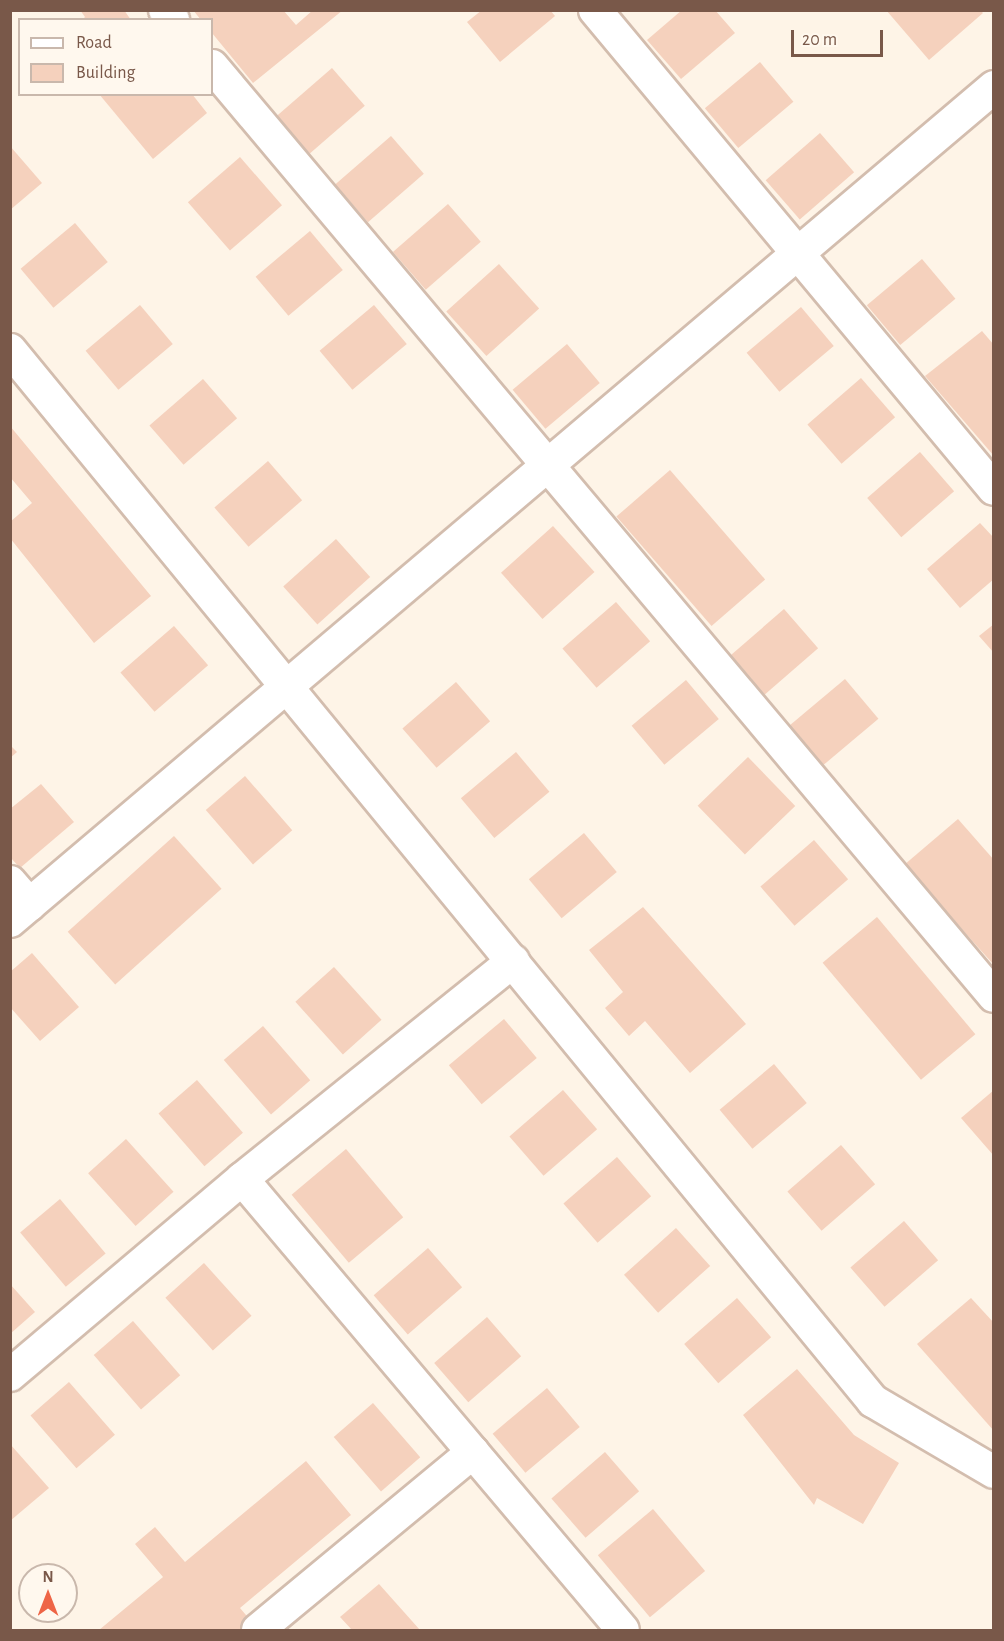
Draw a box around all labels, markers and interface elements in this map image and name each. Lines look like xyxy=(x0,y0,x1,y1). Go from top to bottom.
legend xyxy=(18,18,213,96)
scale bar xyxy=(794,18,886,56)
text: 20 m xyxy=(802,31,837,49)
text: Road xyxy=(76,34,112,52)
text: Building xyxy=(76,64,135,82)
north arrow xyxy=(18,1563,78,1623)
text: N xyxy=(42,1569,54,1585)

